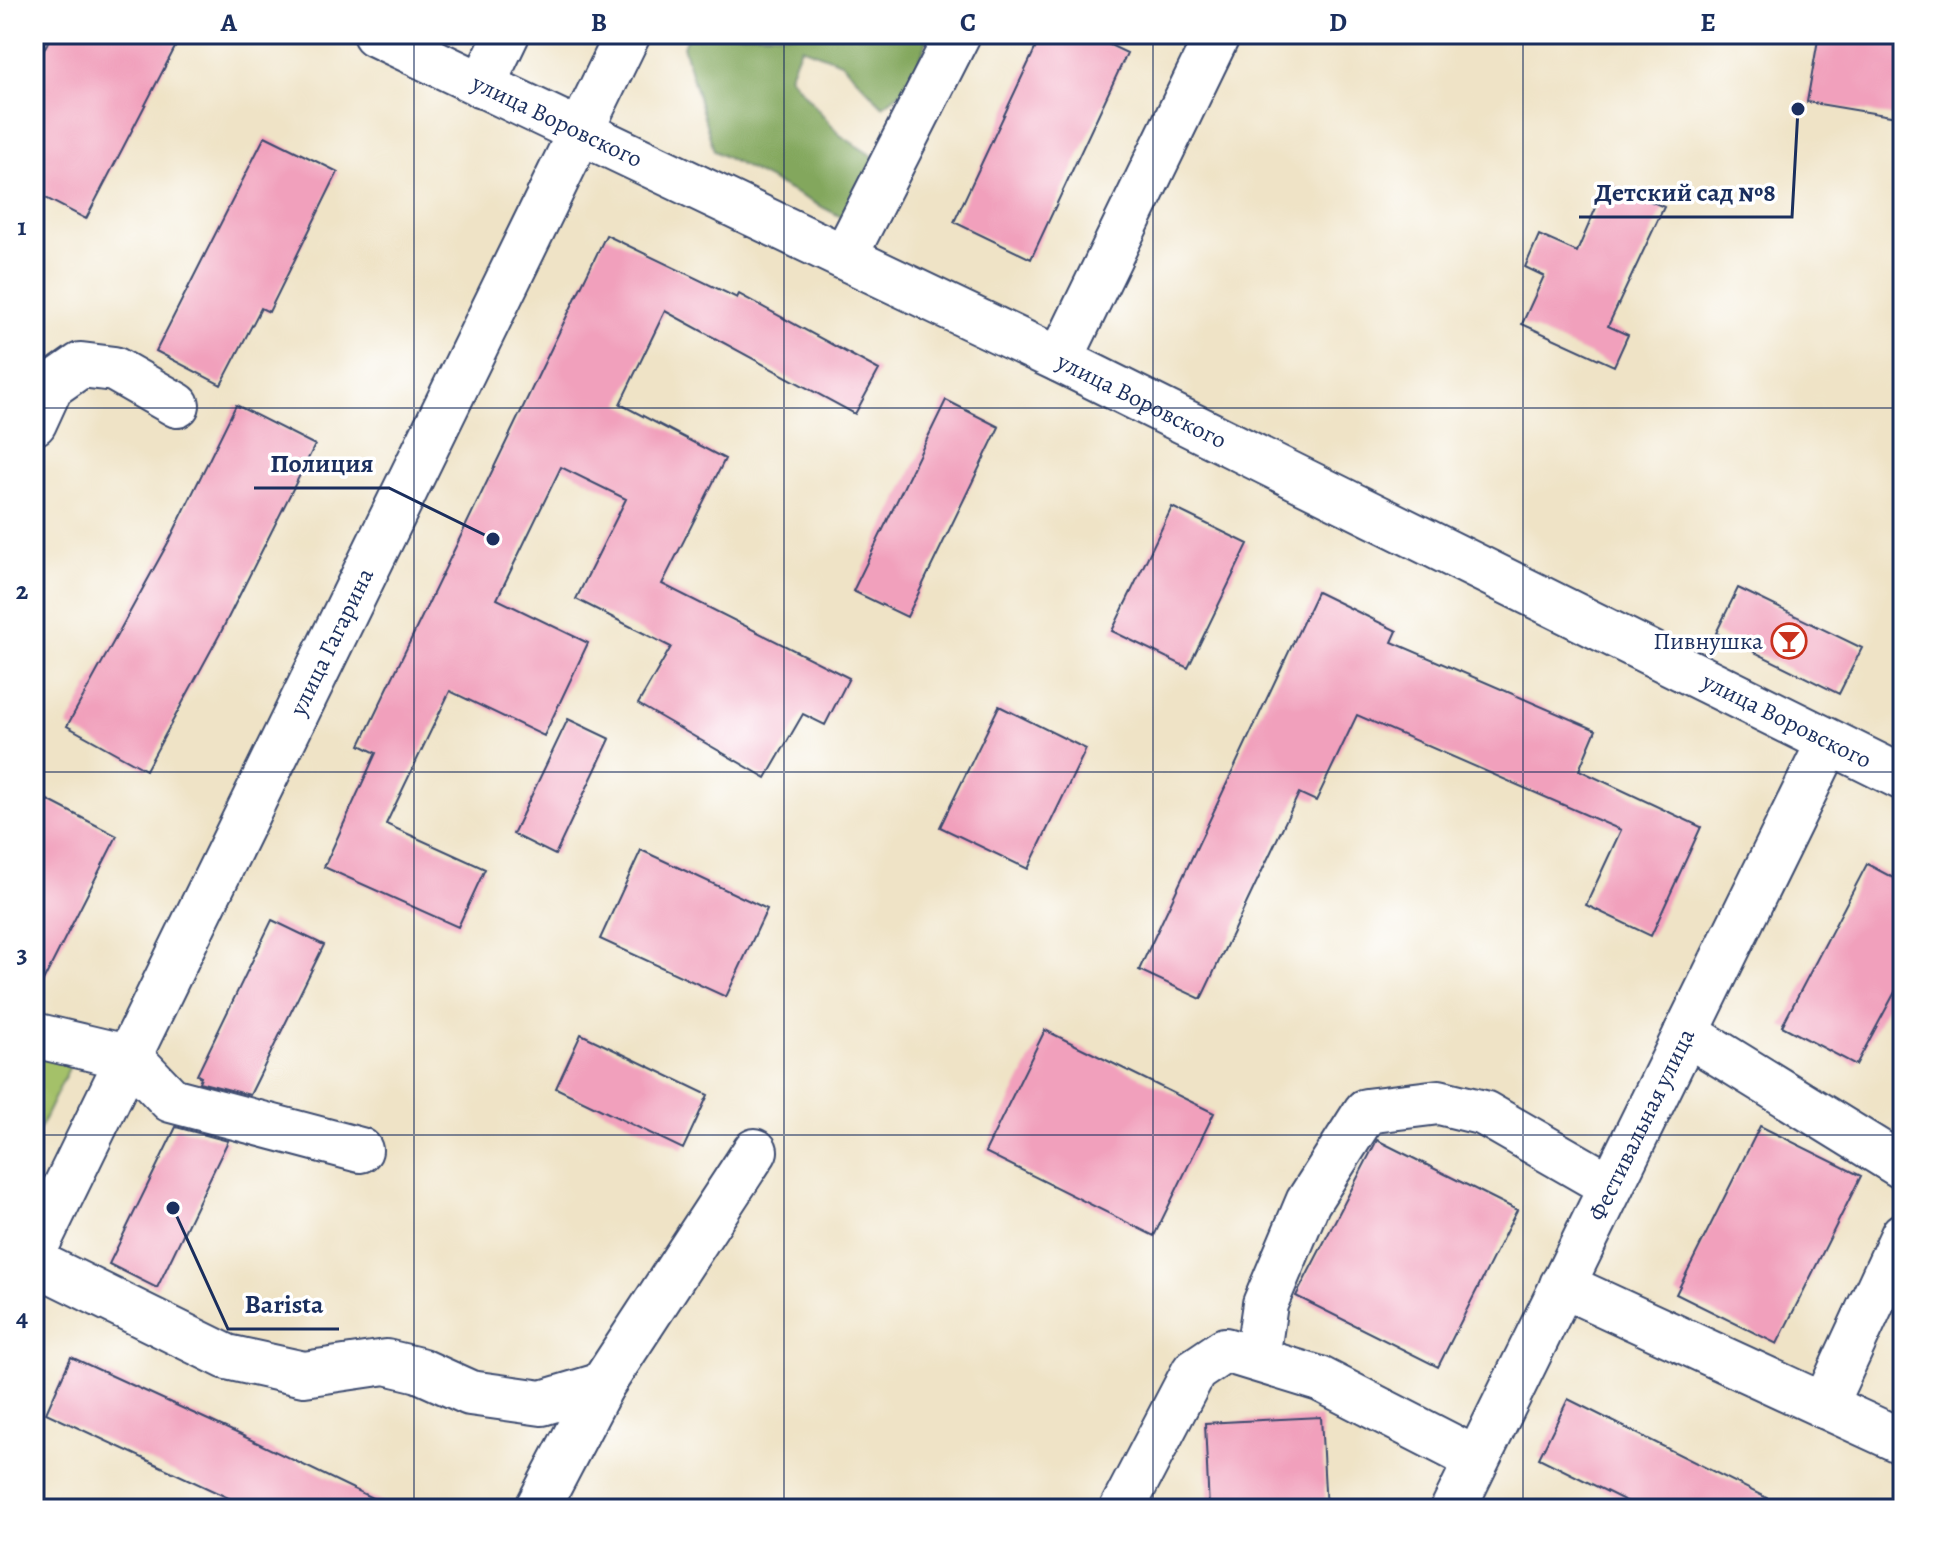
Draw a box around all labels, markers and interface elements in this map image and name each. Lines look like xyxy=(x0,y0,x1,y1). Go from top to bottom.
text: A xyxy=(220,5,238,40)
text: B xyxy=(591,5,607,40)
text: C xyxy=(960,5,976,40)
text: D xyxy=(1329,5,1347,40)
text: E xyxy=(1700,5,1716,40)
street label: улица Воровского xyxy=(466,66,648,175)
callout: Детский сад №8 xyxy=(1579,167,1792,217)
text: Детский сад №8 xyxy=(1594,175,1776,210)
text: 1 xyxy=(17,209,27,244)
street label: улица Воровского xyxy=(1051,345,1232,456)
callout: Полиция xyxy=(254,438,389,488)
text: Полиция xyxy=(270,446,374,481)
street label: улица Гагарина xyxy=(281,563,381,722)
text: 2 xyxy=(16,573,29,608)
bar icon: Пивнушка xyxy=(1770,622,1808,660)
place label: Пивнушка xyxy=(1653,625,1763,657)
street label: улица Воровского xyxy=(1696,665,1877,776)
text: 3 xyxy=(16,936,28,971)
street label: Фестивальная улица xyxy=(1581,1023,1702,1226)
callout: Barista xyxy=(228,1279,339,1329)
text: Barista xyxy=(245,1287,324,1322)
text: 4 xyxy=(16,1300,28,1335)

